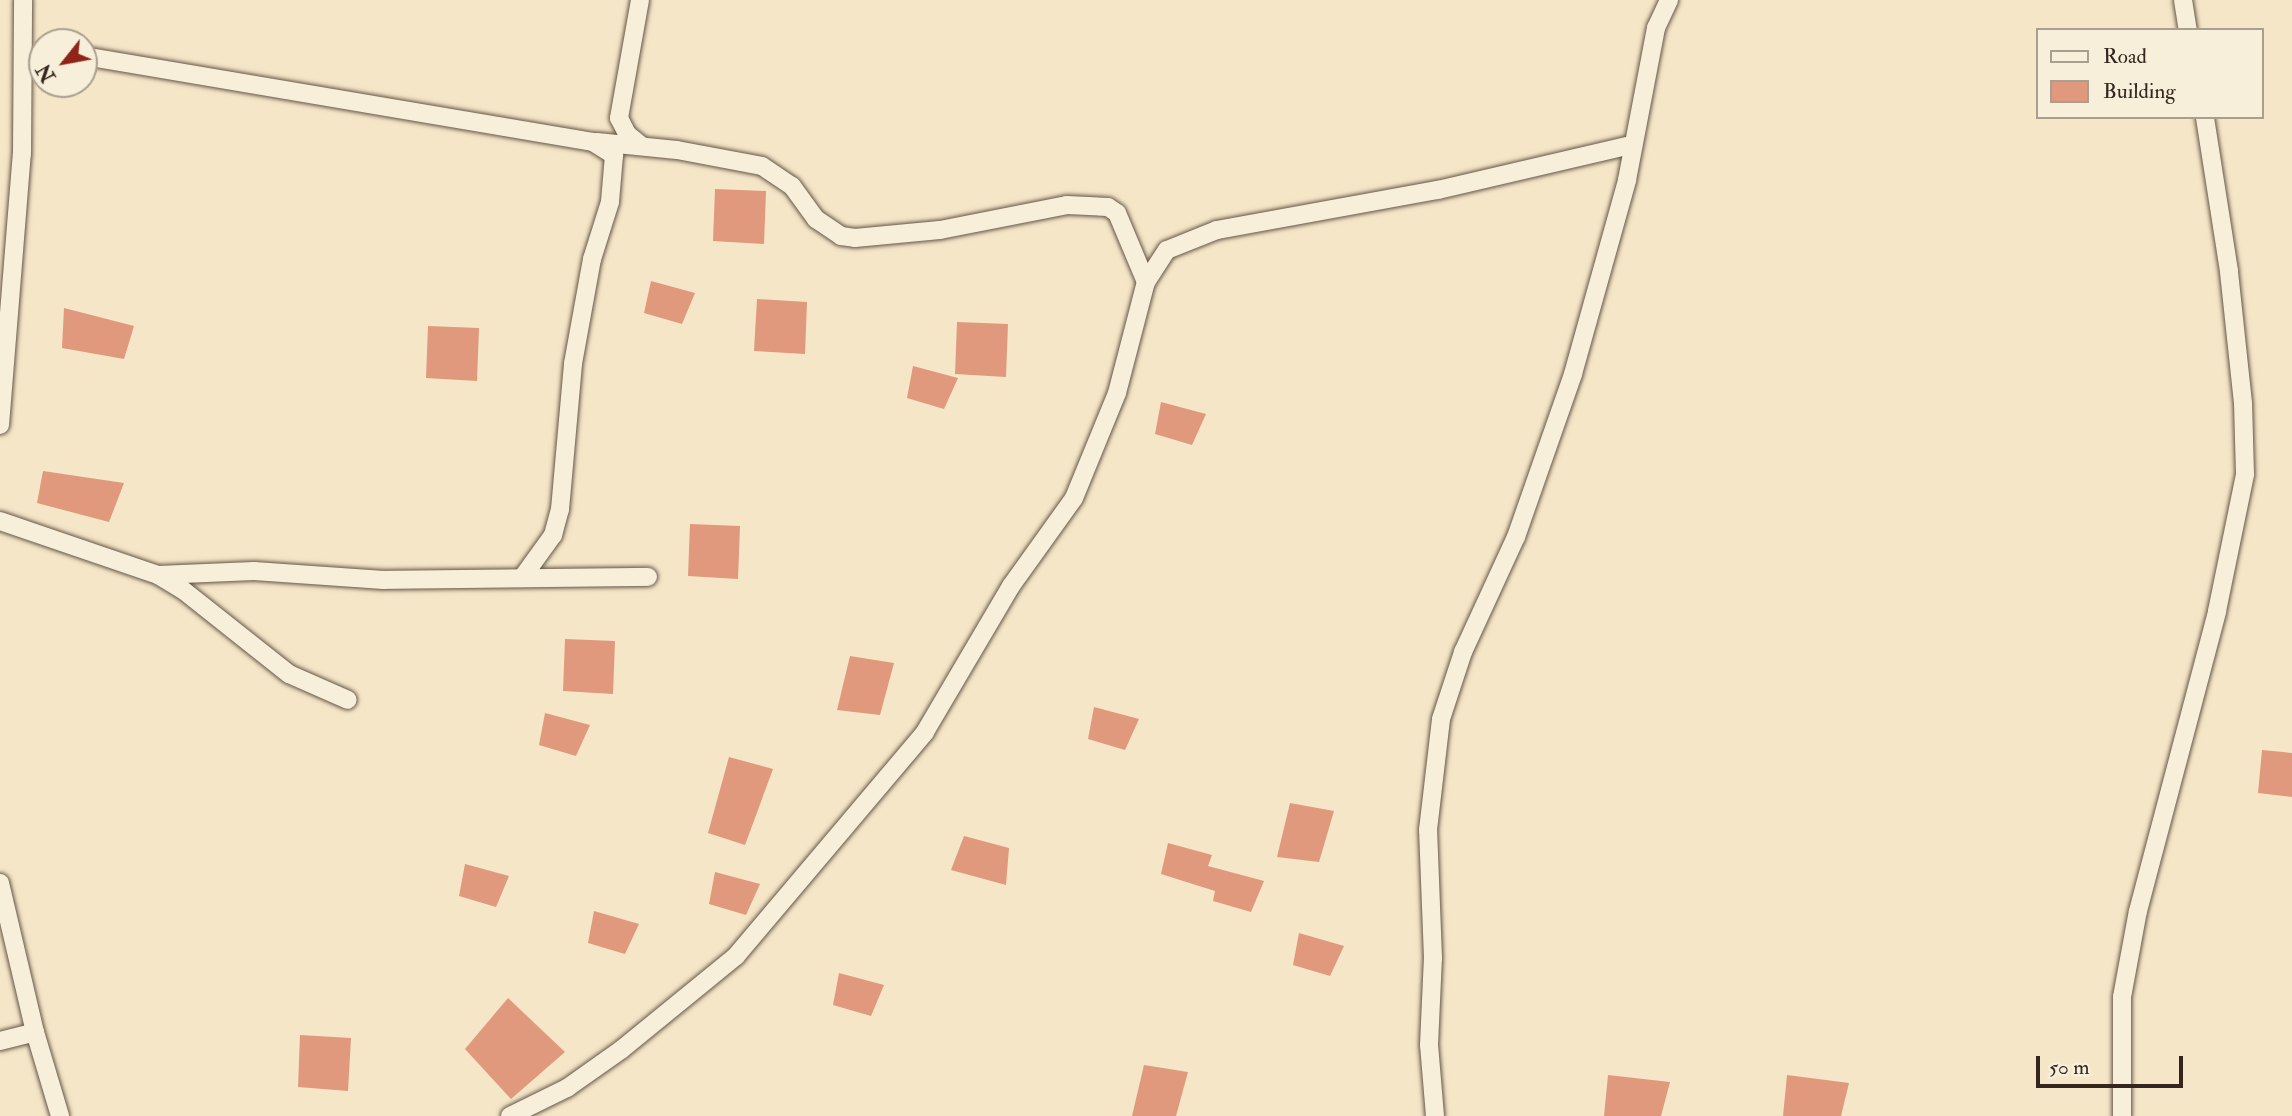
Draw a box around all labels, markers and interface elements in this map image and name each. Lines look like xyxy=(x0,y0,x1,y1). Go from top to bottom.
north arrow xyxy=(28,28,98,98)
legend xyxy=(2036,28,2264,119)
text: Road xyxy=(2103,43,2147,70)
text: N xyxy=(32,59,61,86)
text: Building xyxy=(2103,78,2176,105)
scale bar xyxy=(2040,1042,2187,1086)
text: 50 m xyxy=(2049,1054,2090,1081)

